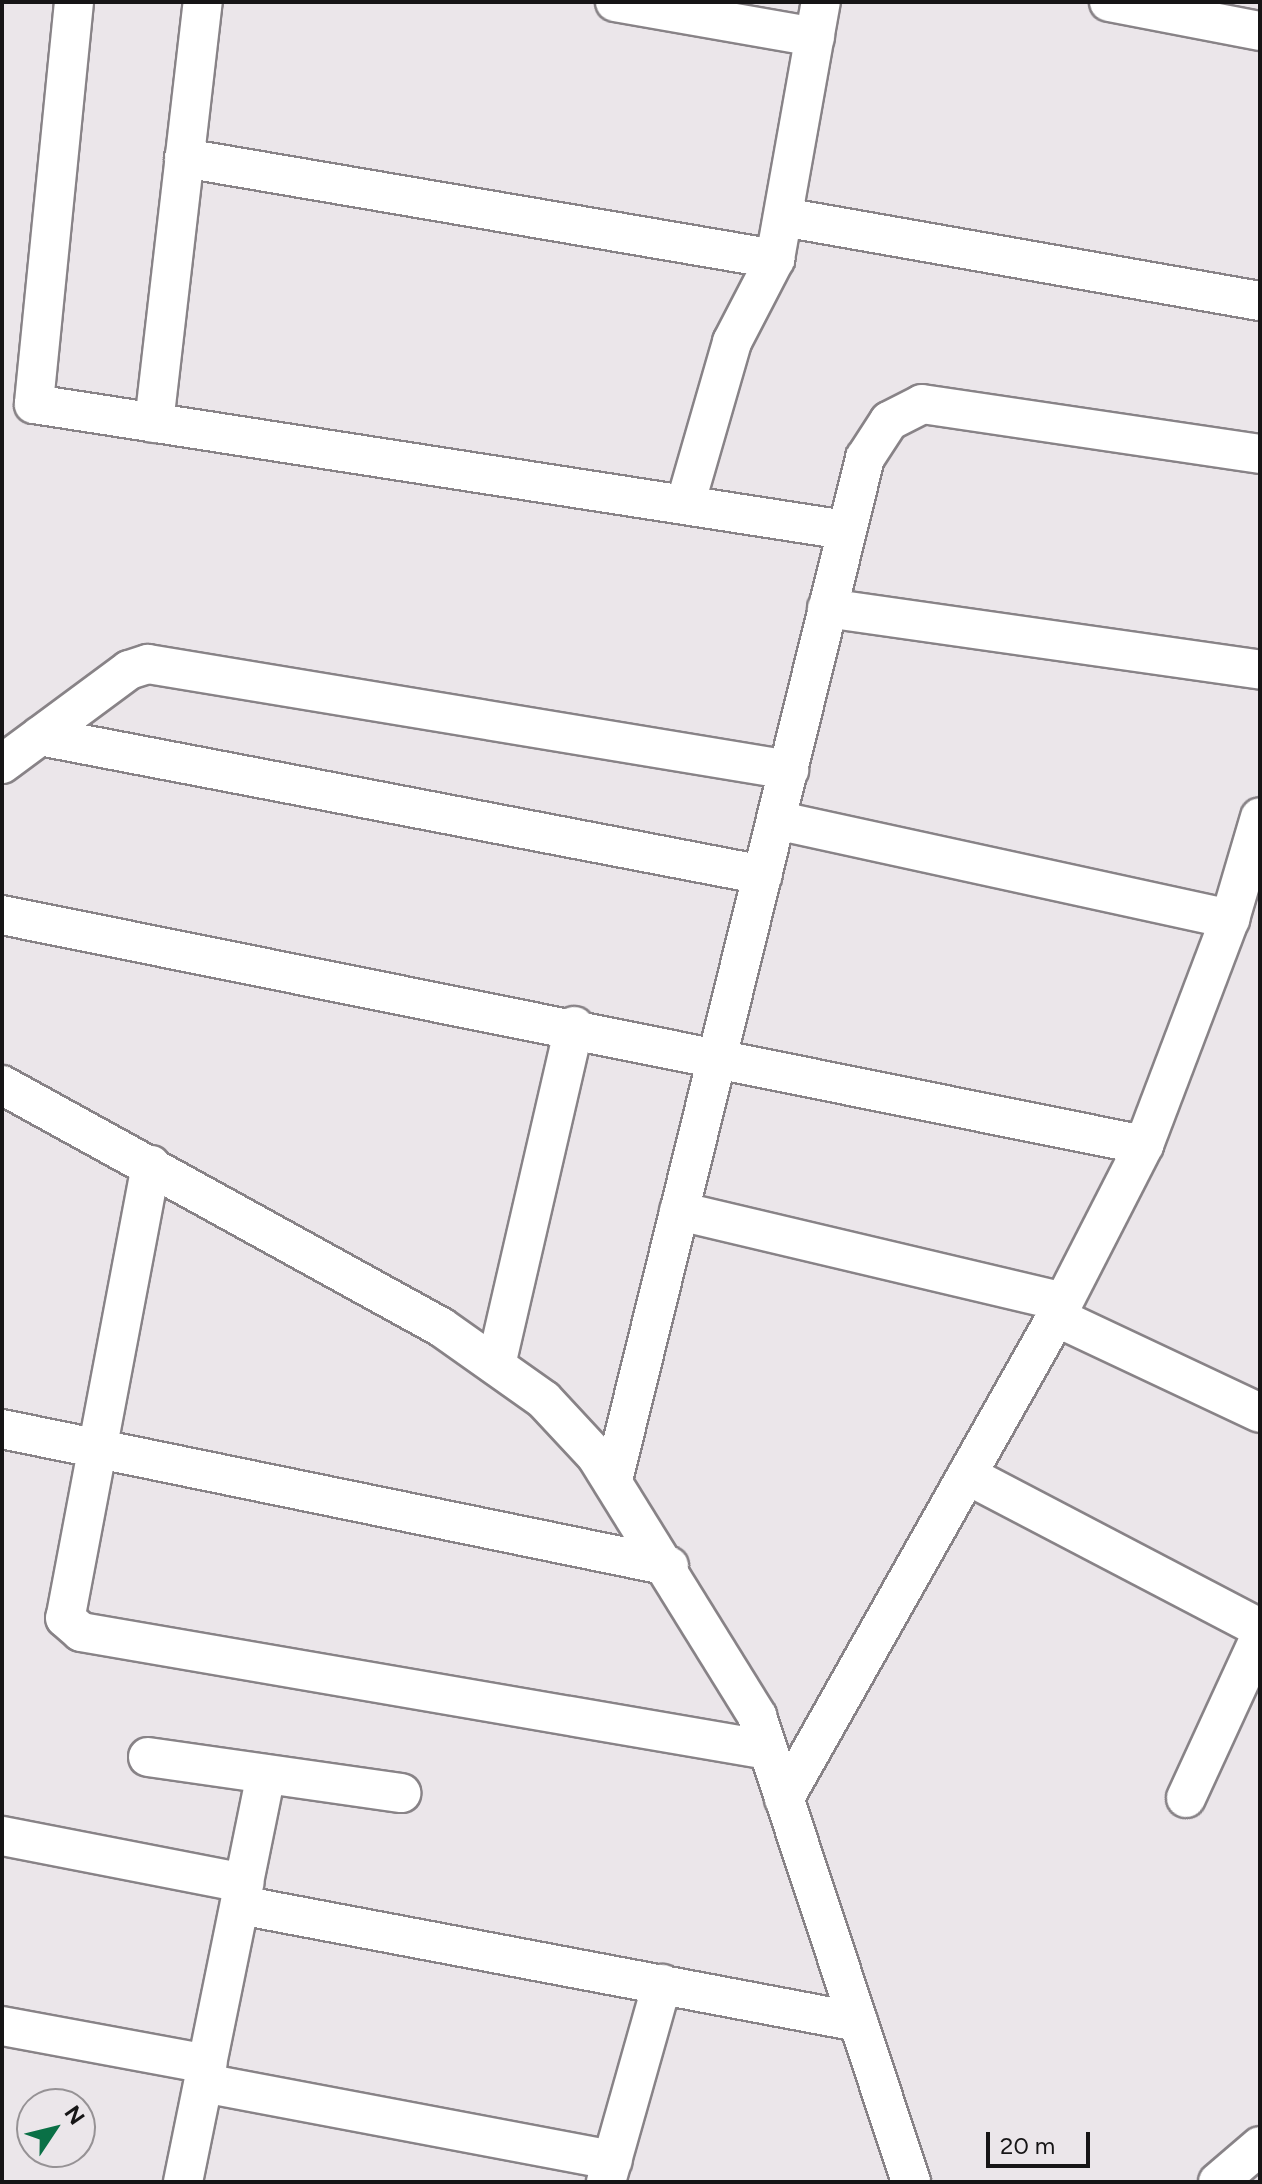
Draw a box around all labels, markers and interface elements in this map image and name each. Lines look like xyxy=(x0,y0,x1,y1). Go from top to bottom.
north arrow xyxy=(16,2088,96,2168)
text: N xyxy=(58,2100,90,2130)
scale bar xyxy=(990,2116,1094,2166)
text: 20 m xyxy=(1000,2131,1055,2160)

